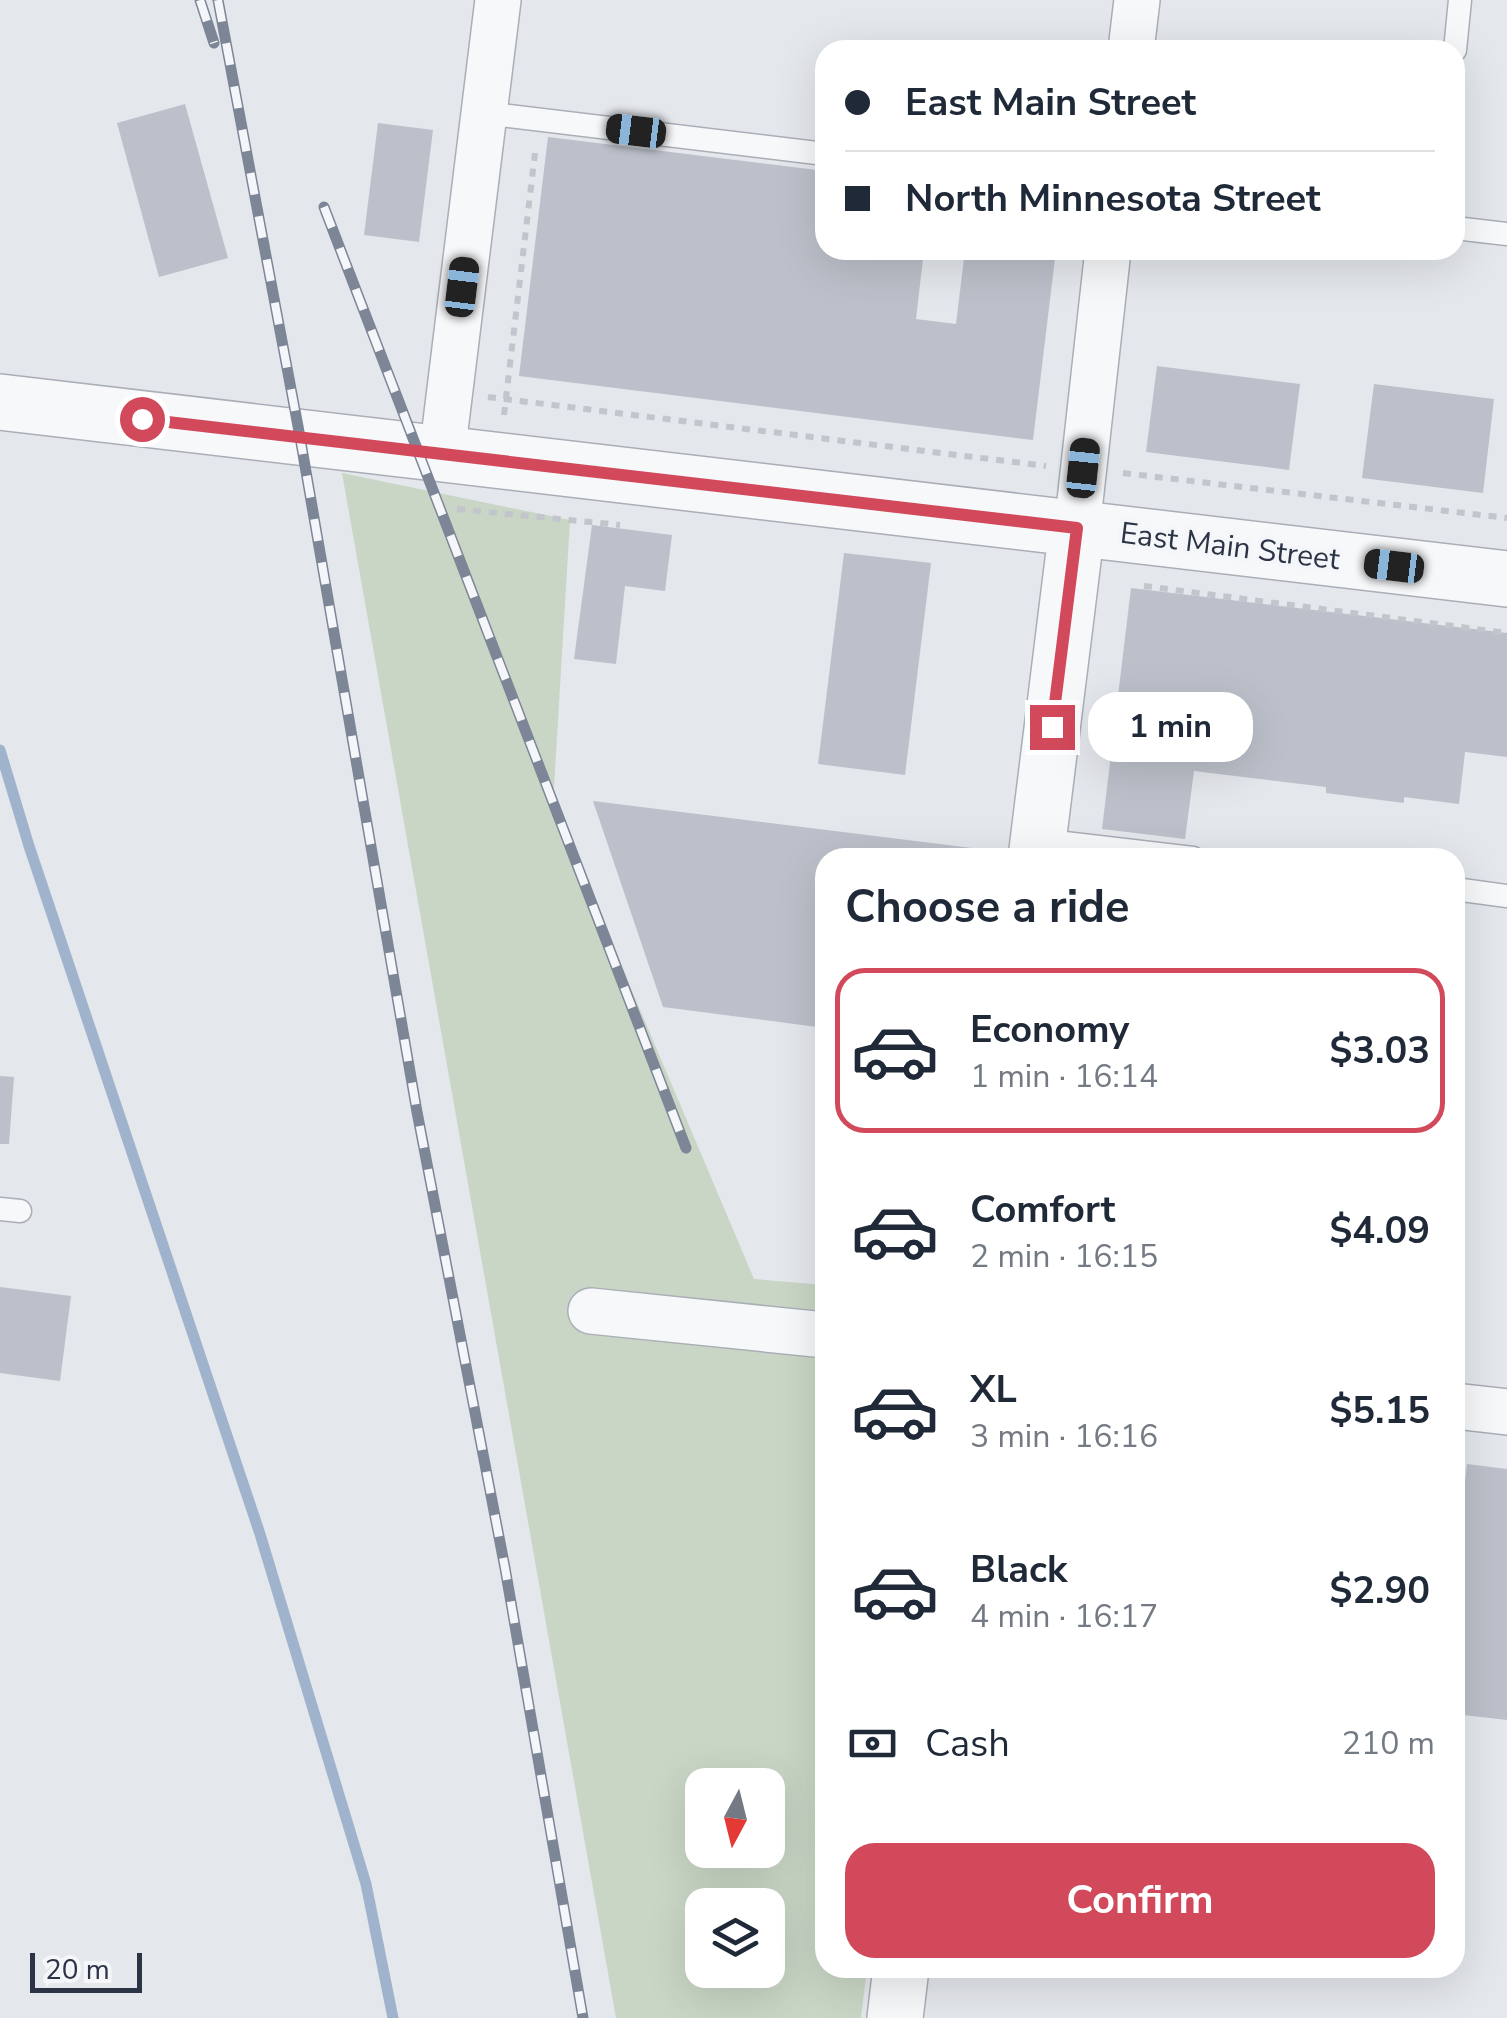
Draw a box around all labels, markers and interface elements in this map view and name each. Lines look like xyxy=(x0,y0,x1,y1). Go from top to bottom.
text: East Main Street xyxy=(905,77,1196,128)
car xyxy=(604,112,668,150)
text: North Minnesota Street xyxy=(905,173,1321,224)
car xyxy=(443,255,481,319)
route start xyxy=(120,397,165,442)
car xyxy=(1065,437,1101,499)
street label: East Main Street xyxy=(1118,513,1342,580)
car xyxy=(1362,547,1426,585)
callout: 1 min xyxy=(1087,692,1252,762)
route end xyxy=(1030,705,1075,750)
text: 1 min xyxy=(1129,705,1212,748)
text: Choose a ride xyxy=(845,877,1130,938)
text: Economy xyxy=(970,1004,1129,1055)
icon: car xyxy=(850,1006,940,1096)
text: $3.03 xyxy=(1329,1025,1430,1076)
text: 1 min · 16:14 xyxy=(970,1055,1158,1098)
text: Comfort xyxy=(970,1184,1115,1235)
icon: car xyxy=(850,1186,940,1276)
text: $4.09 xyxy=(1329,1205,1430,1256)
text: 2 min · 16:15 xyxy=(970,1235,1158,1278)
text: XL xyxy=(970,1364,1017,1415)
icon: car xyxy=(850,1366,940,1456)
text: $5.15 xyxy=(1329,1385,1430,1436)
text: 3 min · 16:16 xyxy=(970,1415,1158,1458)
text: Black xyxy=(970,1544,1067,1595)
icon: car xyxy=(850,1546,940,1636)
text: $2.90 xyxy=(1329,1565,1430,1616)
text: 4 min · 16:17 xyxy=(970,1595,1158,1638)
icon: cash xyxy=(845,1716,900,1771)
text: Cash xyxy=(925,1718,1010,1769)
text: 210 m xyxy=(1342,1722,1435,1765)
north arrow xyxy=(685,1768,785,1868)
map controls xyxy=(685,1768,785,1988)
button: Confirm xyxy=(845,1843,1435,1958)
button: layers xyxy=(685,1888,785,1988)
scale bar xyxy=(30,1948,142,1992)
text: 20 m xyxy=(45,1951,110,1989)

